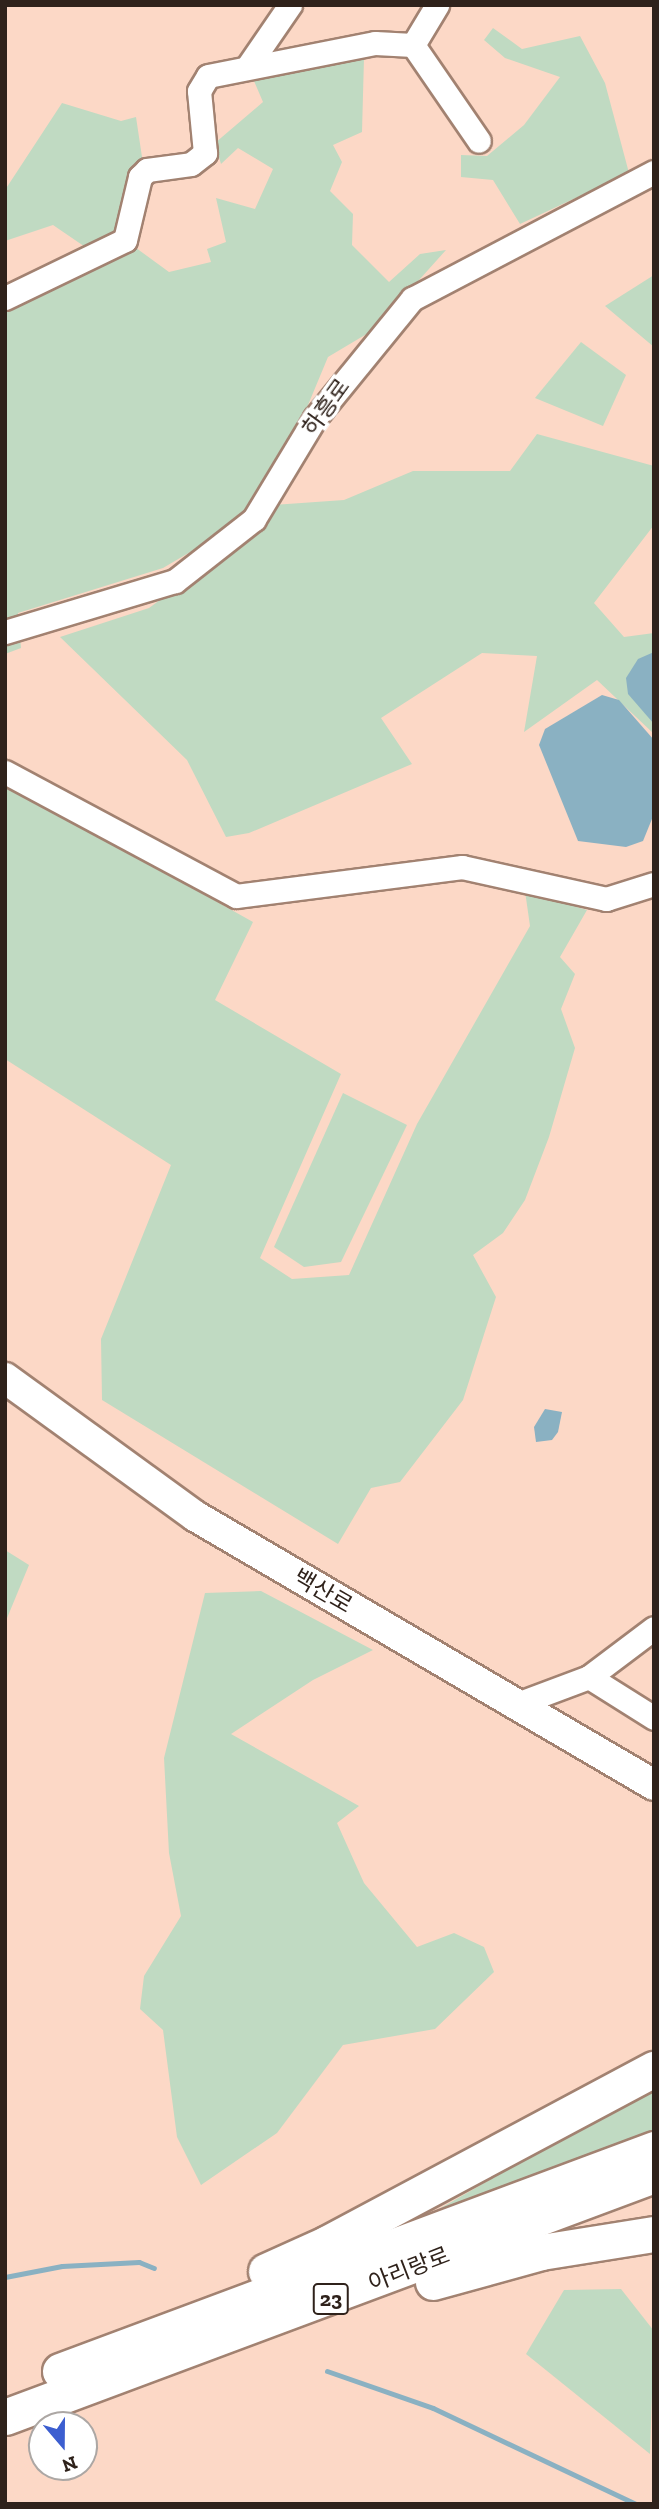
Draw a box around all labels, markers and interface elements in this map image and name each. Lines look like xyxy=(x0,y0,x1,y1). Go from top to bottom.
street label: 하흥로 xyxy=(296,373,356,441)
street label: 백산로 xyxy=(289,1563,357,1619)
street label: 아리랑로 xyxy=(365,2241,453,2297)
road number: 23 xyxy=(312,2282,350,2316)
north arrow xyxy=(28,2411,98,2481)
text: N xyxy=(59,2451,80,2478)

